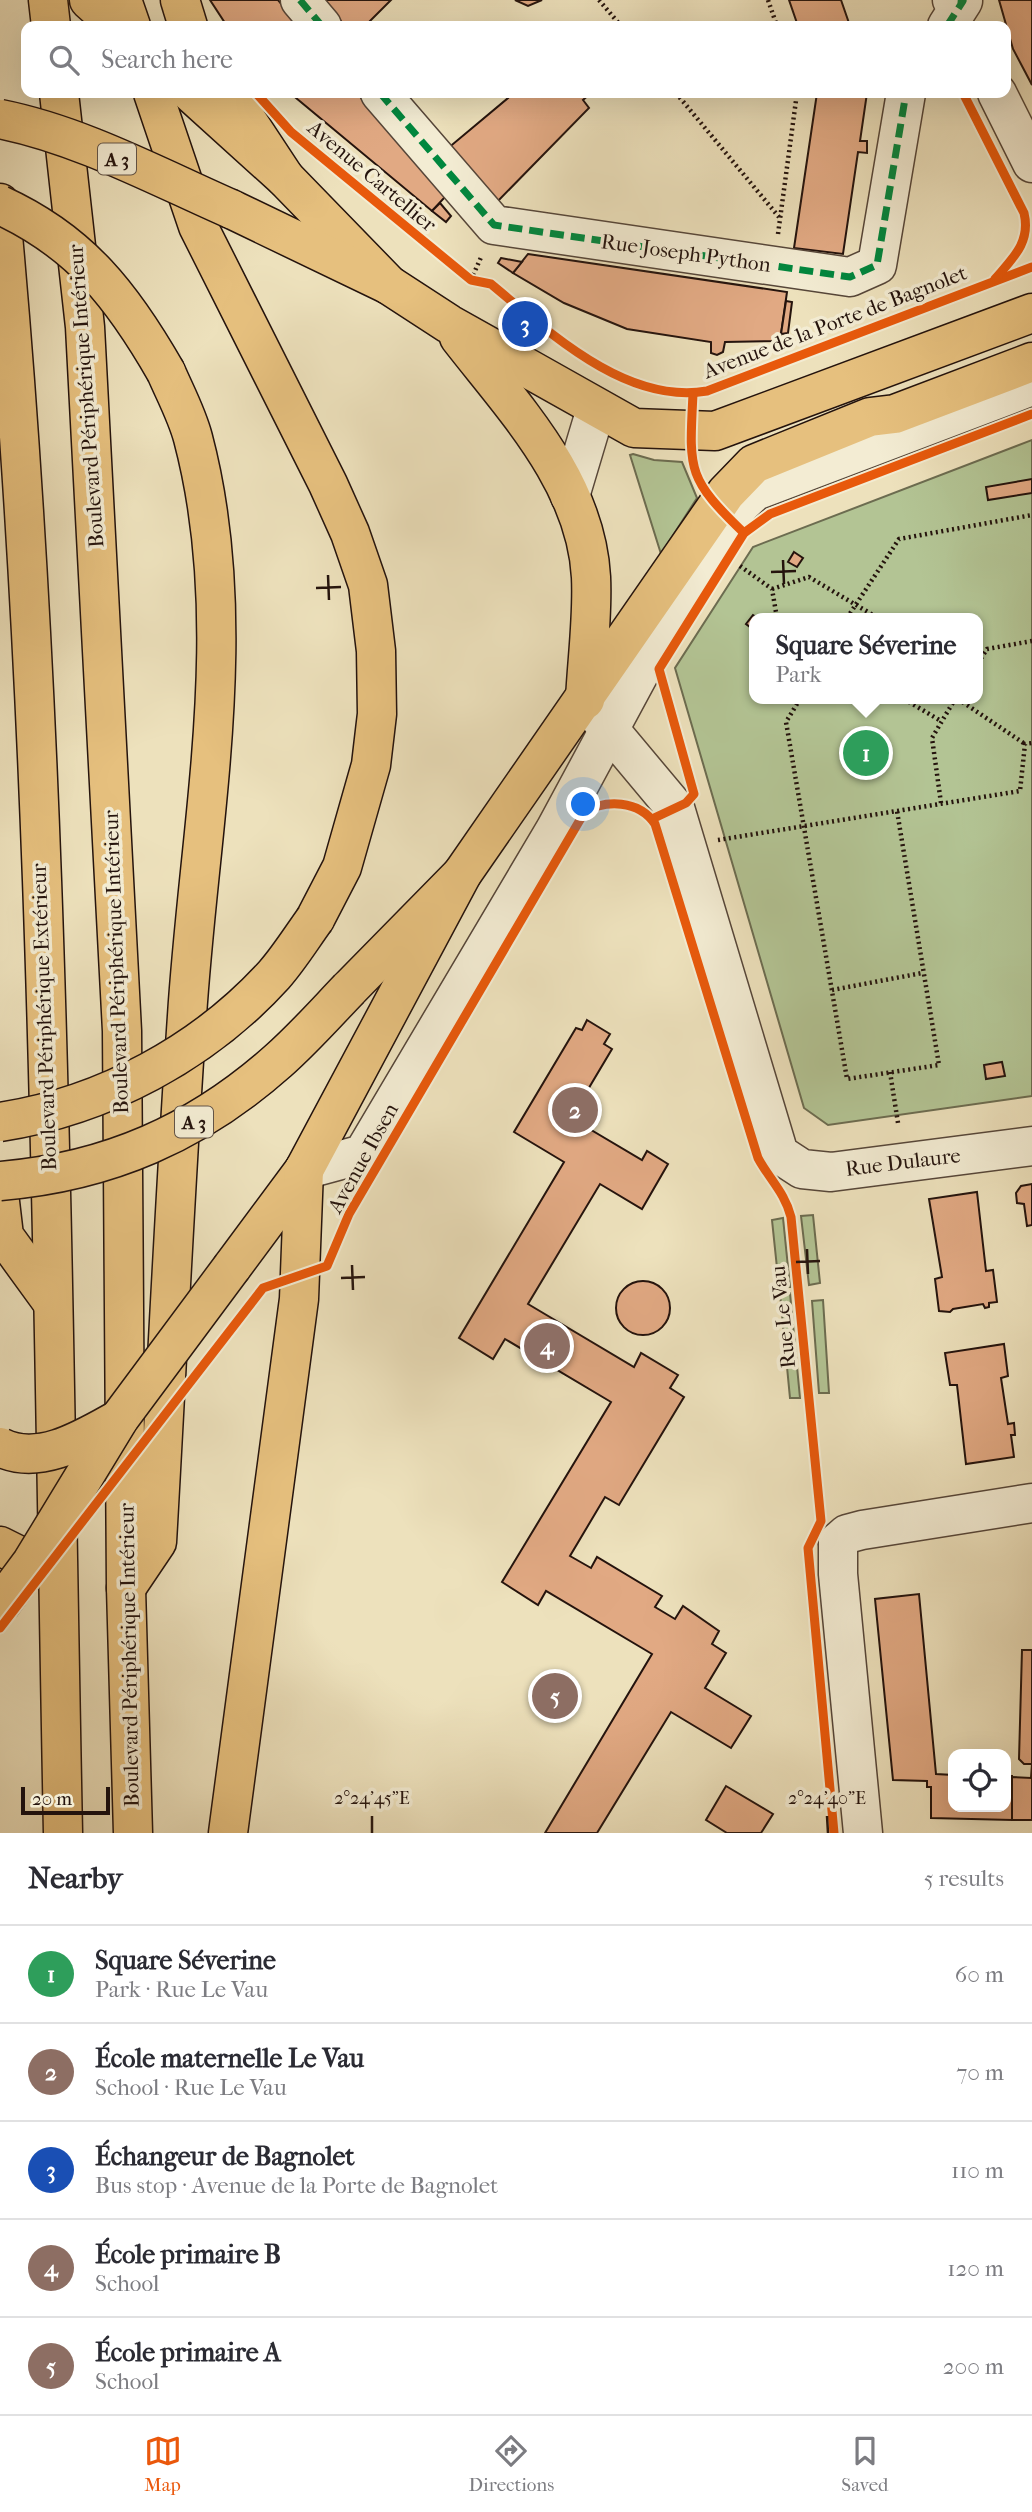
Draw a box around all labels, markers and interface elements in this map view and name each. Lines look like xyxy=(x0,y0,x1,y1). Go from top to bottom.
search box xyxy=(21,21,1011,98)
icon: search xyxy=(45,41,83,79)
text: Search here xyxy=(101,44,233,75)
street label: Avenue Cartellier xyxy=(302,115,441,237)
road number: A 3 xyxy=(98,144,136,174)
street label: Rue Joseph Python xyxy=(600,229,772,277)
street label: Boulevard Périphérique Intérieur xyxy=(63,243,109,549)
street label: Avenue de la Porte de Bagnolet xyxy=(699,260,970,384)
pin: 3 xyxy=(502,298,548,350)
popup xyxy=(749,613,983,704)
text: Square Séverine xyxy=(776,630,956,661)
text: Park xyxy=(776,661,821,688)
pin: 1 xyxy=(843,727,889,779)
your location xyxy=(566,787,600,821)
street label: Boulevard Périphérique Intérieur xyxy=(99,809,133,1114)
street label: Boulevard Périphérique Extérieur xyxy=(27,863,61,1171)
pin: 2 xyxy=(552,1084,598,1136)
street label: Avenue Ibsen xyxy=(322,1099,403,1218)
road number: A 3 xyxy=(175,1106,213,1138)
street label: Rue Dulaure xyxy=(844,1143,962,1181)
street label: Rue Le Vau xyxy=(766,1264,800,1370)
pin: 4 xyxy=(524,1320,570,1372)
street label: Boulevard Périphérique Intérieur xyxy=(114,1503,144,1807)
pin: 5 xyxy=(532,1670,578,1722)
map controls xyxy=(948,1749,1011,1812)
button: locate xyxy=(948,1749,1011,1812)
scale bar xyxy=(21,1784,110,1816)
text: 20 m xyxy=(32,1788,72,1810)
text: 2°24'45"E xyxy=(334,1788,410,1809)
text: 2°24'40"E xyxy=(788,1788,866,1809)
text: Nearby xyxy=(28,1861,123,1896)
text: 5 results xyxy=(924,1865,1004,1892)
text: Square Séverine xyxy=(95,1945,276,1976)
text: 1 xyxy=(47,1961,55,1988)
text: 60 m xyxy=(955,1961,1004,1988)
text: Park · Rue Le Vau xyxy=(95,1976,268,2003)
text: École maternelle Le Vau xyxy=(95,2043,364,2074)
text: 2 xyxy=(45,2059,57,2086)
text: 70 m xyxy=(956,2059,1004,2086)
text: School · Rue Le Vau xyxy=(95,2074,287,2101)
text: Échangeur de Bagnolet xyxy=(95,2141,355,2172)
text: 3 xyxy=(46,2157,56,2184)
text: 110 m xyxy=(951,2157,1004,2184)
text: Bus stop · Avenue de la Porte de Bagnolet xyxy=(95,2172,498,2199)
text: École primaire B xyxy=(95,2239,281,2270)
text: 4 xyxy=(44,2255,58,2282)
text: 120 m xyxy=(947,2255,1004,2282)
text: School xyxy=(95,2270,159,2297)
text: École primaire A xyxy=(95,2337,281,2368)
text: 5 xyxy=(46,2353,56,2380)
text: 200 m xyxy=(943,2353,1004,2380)
text: School xyxy=(95,2368,159,2395)
tab: Map xyxy=(144,2432,182,2496)
tab: Directions xyxy=(469,2432,554,2496)
tab: Saved xyxy=(841,2432,888,2496)

